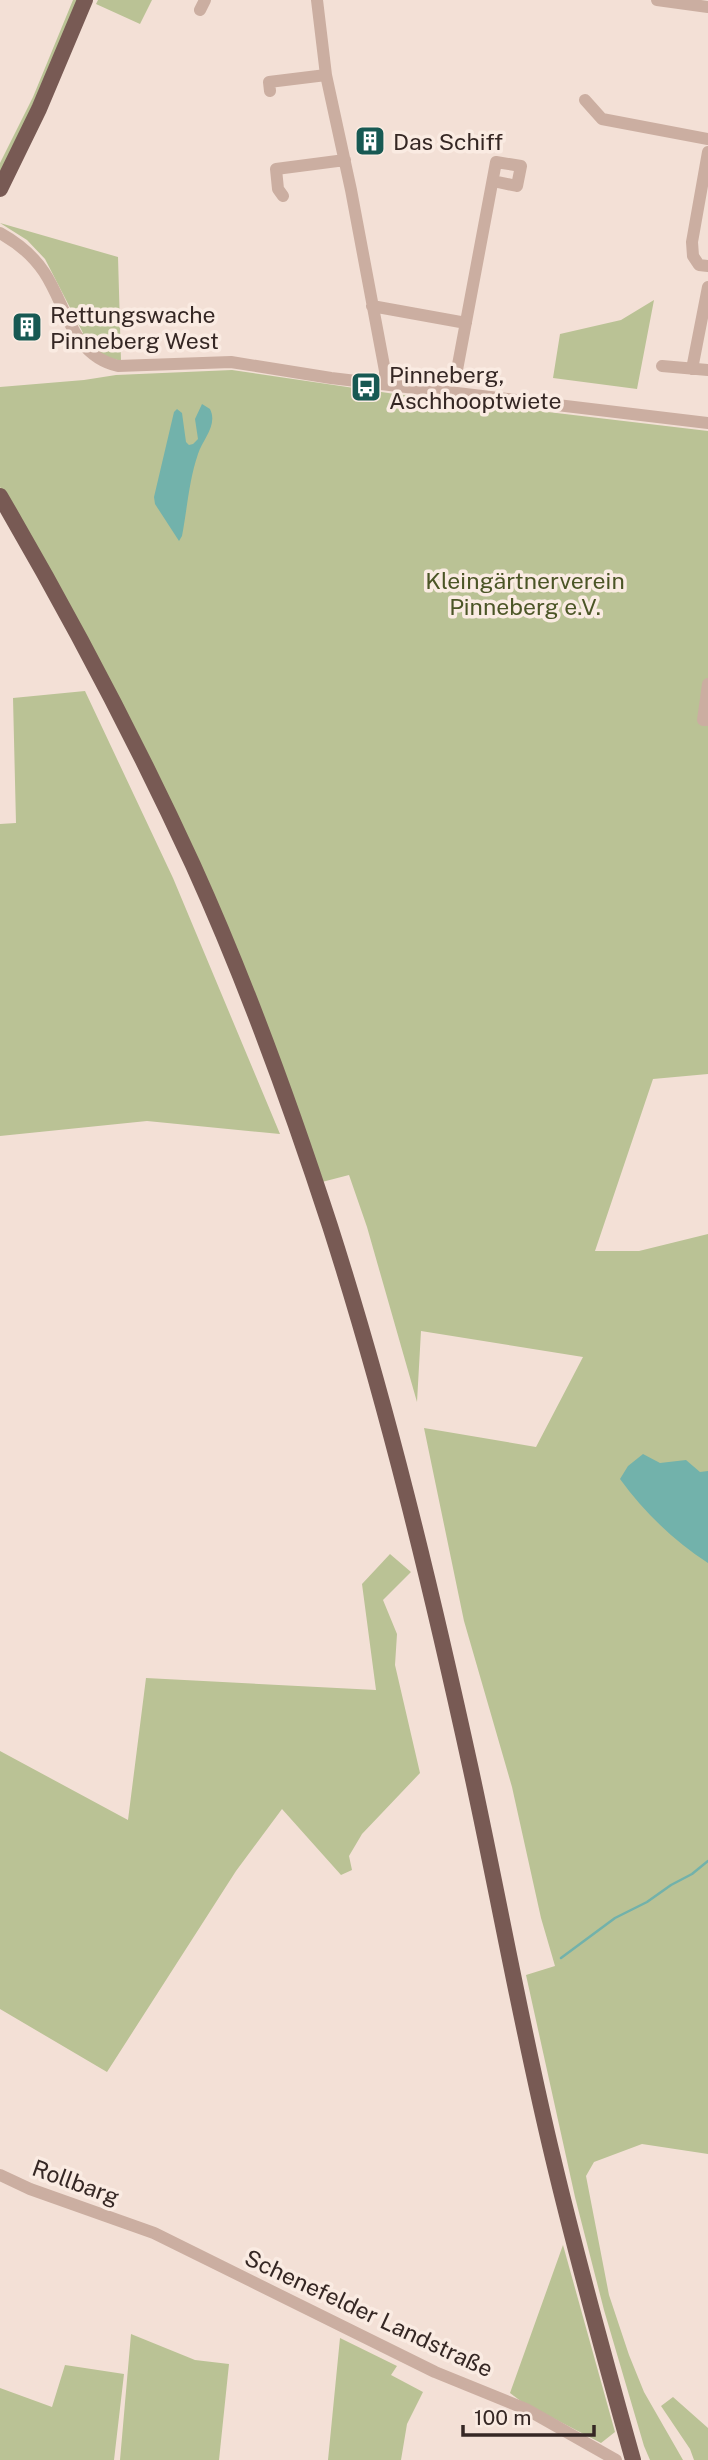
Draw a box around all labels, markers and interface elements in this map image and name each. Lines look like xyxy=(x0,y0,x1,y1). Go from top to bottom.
building icon: Das Schiff xyxy=(353,124,387,158)
place label: Das Schiff xyxy=(393,128,503,155)
place label: Rettungswache Pinneberg West xyxy=(50,301,219,354)
building icon: Rettungswache Pinneberg West xyxy=(10,310,44,344)
place label: Pinneberg, Aschhooptwiete xyxy=(389,361,561,414)
bus stop icon: Pinneberg, Aschhooptwiete xyxy=(349,370,383,404)
park label: Kleingärtnerverein Pinneberg e.V. xyxy=(425,567,625,620)
street label: Rollbarg xyxy=(29,2154,123,2210)
street label: Schenefelder Landstraße xyxy=(241,2244,497,2382)
scale bar xyxy=(463,2394,594,2438)
text: 100 m xyxy=(474,2405,531,2430)

